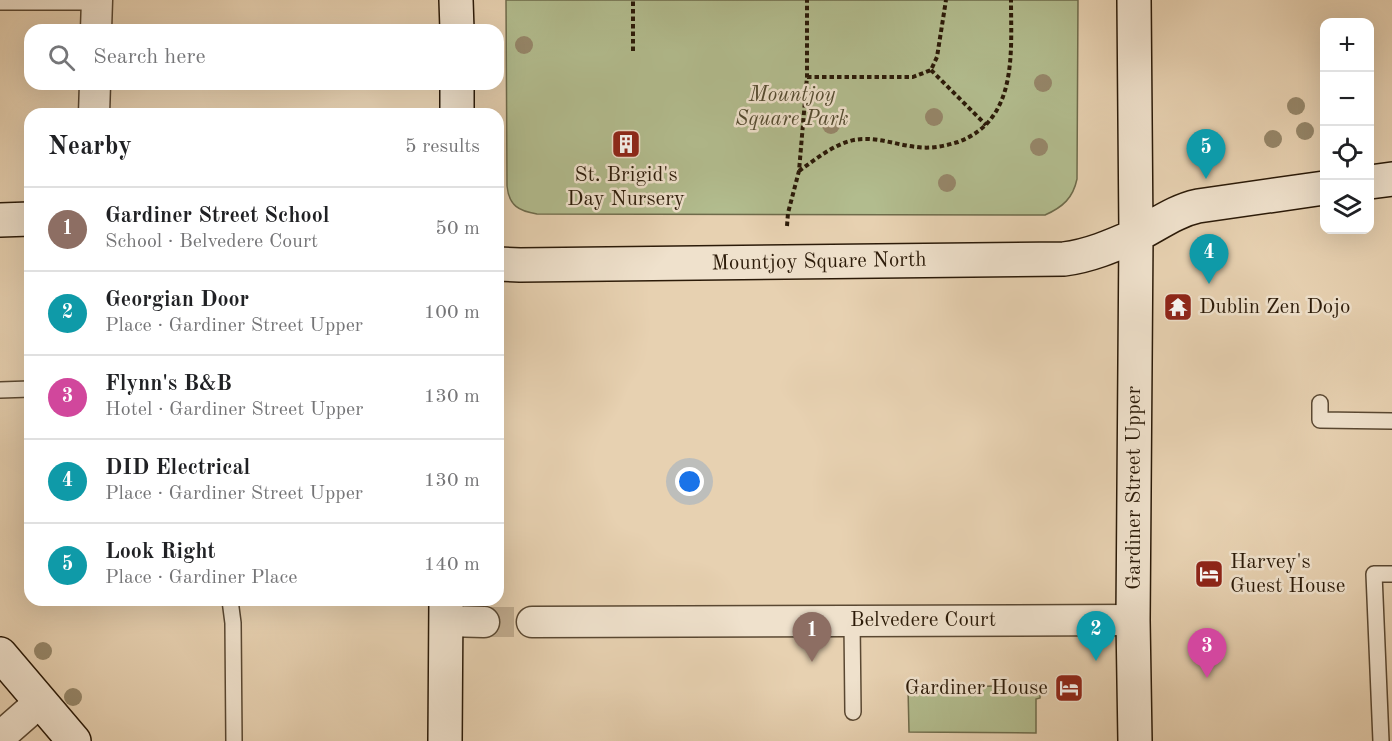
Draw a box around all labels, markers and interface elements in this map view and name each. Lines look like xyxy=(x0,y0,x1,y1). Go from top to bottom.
map controls xyxy=(1320,18,1374,234)
button: + xyxy=(1320,18,1374,72)
search box xyxy=(24,24,504,90)
icon: search xyxy=(45,41,78,74)
text: Search here xyxy=(93,46,206,68)
button: − xyxy=(1320,72,1374,126)
park label: Mountjoy Square Park xyxy=(735,85,849,130)
button: locate xyxy=(1320,126,1374,180)
building icon: St. Brigid's Day Nursery xyxy=(610,128,642,160)
pin: 5 xyxy=(1186,130,1226,179)
text: Nearby xyxy=(48,134,132,160)
text: 5 results xyxy=(405,137,480,157)
place label: St. Brigid's Day Nursery xyxy=(567,165,685,210)
button: layers xyxy=(1320,180,1374,234)
text: Gardiner Street School xyxy=(105,205,330,227)
text: 1 xyxy=(62,219,73,239)
text: 50 m xyxy=(435,219,480,239)
text: School · Belvedere Court xyxy=(105,232,318,252)
pin: 4 xyxy=(1190,234,1228,284)
street label: Mountjoy Square North xyxy=(711,250,927,274)
text: Georgian Door xyxy=(105,289,249,311)
temple icon: Dublin Zen Dojo xyxy=(1162,291,1194,323)
place label: Dublin Zen Dojo xyxy=(1199,297,1350,318)
text: 2 xyxy=(62,303,73,323)
text: 100 m xyxy=(424,303,480,323)
text: Place · Gardiner Street Upper xyxy=(105,316,363,336)
text: Flynn's B&B xyxy=(105,373,232,395)
street label: Gardiner Street Upper xyxy=(1124,386,1145,590)
text: 3 xyxy=(62,387,73,407)
text: 130 m xyxy=(424,387,480,407)
text: Hotel · Gardiner Street Upper xyxy=(105,400,364,420)
text: DID Electrical xyxy=(105,457,250,479)
your location xyxy=(675,467,704,496)
text: 4 xyxy=(62,471,73,491)
text: 130 m xyxy=(424,471,480,491)
text: Place · Gardiner Street Upper xyxy=(105,484,363,504)
text: Look Right xyxy=(105,541,215,563)
place label: Harvey's Guest House xyxy=(1230,552,1345,597)
text: 5 xyxy=(62,555,73,575)
text: 140 m xyxy=(424,555,480,575)
hotel icon: Harvey's Guest House xyxy=(1193,558,1225,590)
text: Place · Gardiner Place xyxy=(105,568,298,588)
street label: Belvedere Court xyxy=(850,610,996,631)
pin: 1 xyxy=(792,612,832,662)
pin: 2 xyxy=(1076,612,1116,661)
pin: 3 xyxy=(1188,628,1226,678)
hotel icon: Gardiner House xyxy=(1053,672,1085,704)
place label: Gardiner House xyxy=(905,678,1048,699)

